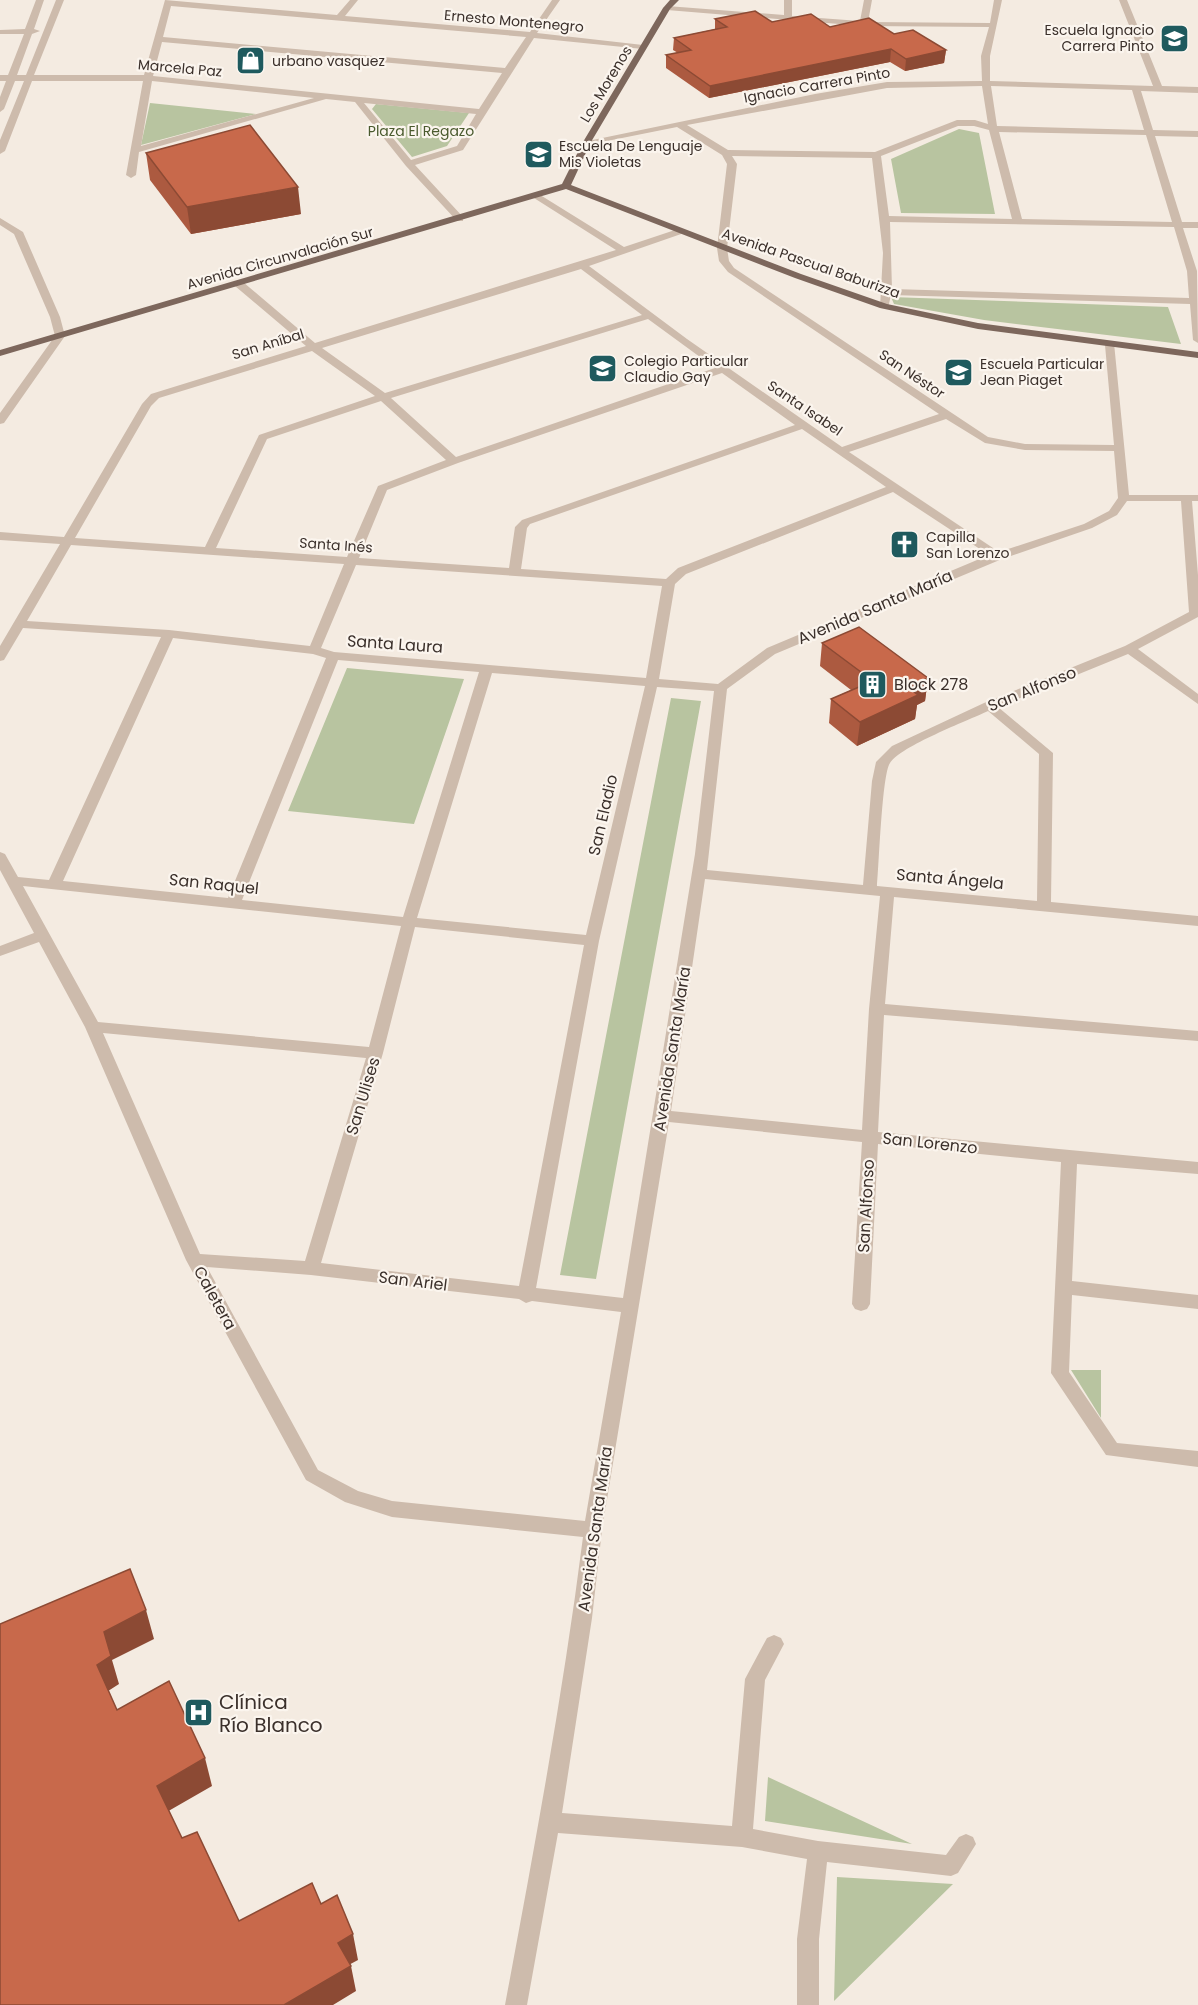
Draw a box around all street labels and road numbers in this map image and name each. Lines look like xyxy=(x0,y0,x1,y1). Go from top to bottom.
street label: Ernesto Montenegro xyxy=(443,5,585,37)
street label: Los Morenos xyxy=(575,42,637,126)
street label: Marcela Paz xyxy=(137,54,223,82)
street label: Ignacio Carrera Pinto xyxy=(742,62,892,108)
street label: Avenida Circunvalación Sur xyxy=(184,222,376,294)
street label: Avenida Pascual Baburizza xyxy=(719,223,903,303)
street label: San Aníbal xyxy=(229,324,307,364)
street label: San Néstor xyxy=(875,345,949,403)
street label: Santa Isabel xyxy=(763,375,847,441)
street label: Santa Inés xyxy=(299,532,373,558)
street label: Avenida Santa María xyxy=(794,564,956,650)
street label: Santa Laura xyxy=(346,629,444,659)
street label: San Alfonso xyxy=(984,661,1080,717)
street label: San Eladio xyxy=(582,772,624,858)
street label: Santa Ángela xyxy=(895,863,1005,895)
street label: San Raquel xyxy=(168,868,260,900)
street label: Avenida Santa María xyxy=(648,965,696,1133)
street label: San Ulises xyxy=(340,1054,386,1138)
street label: San Lorenzo xyxy=(881,1127,979,1159)
street label: San Alfonso xyxy=(852,1159,880,1253)
street label: Caletera xyxy=(188,1262,242,1334)
street label: San Ariel xyxy=(377,1265,449,1297)
street label: Avenida Santa María xyxy=(572,1445,618,1613)

